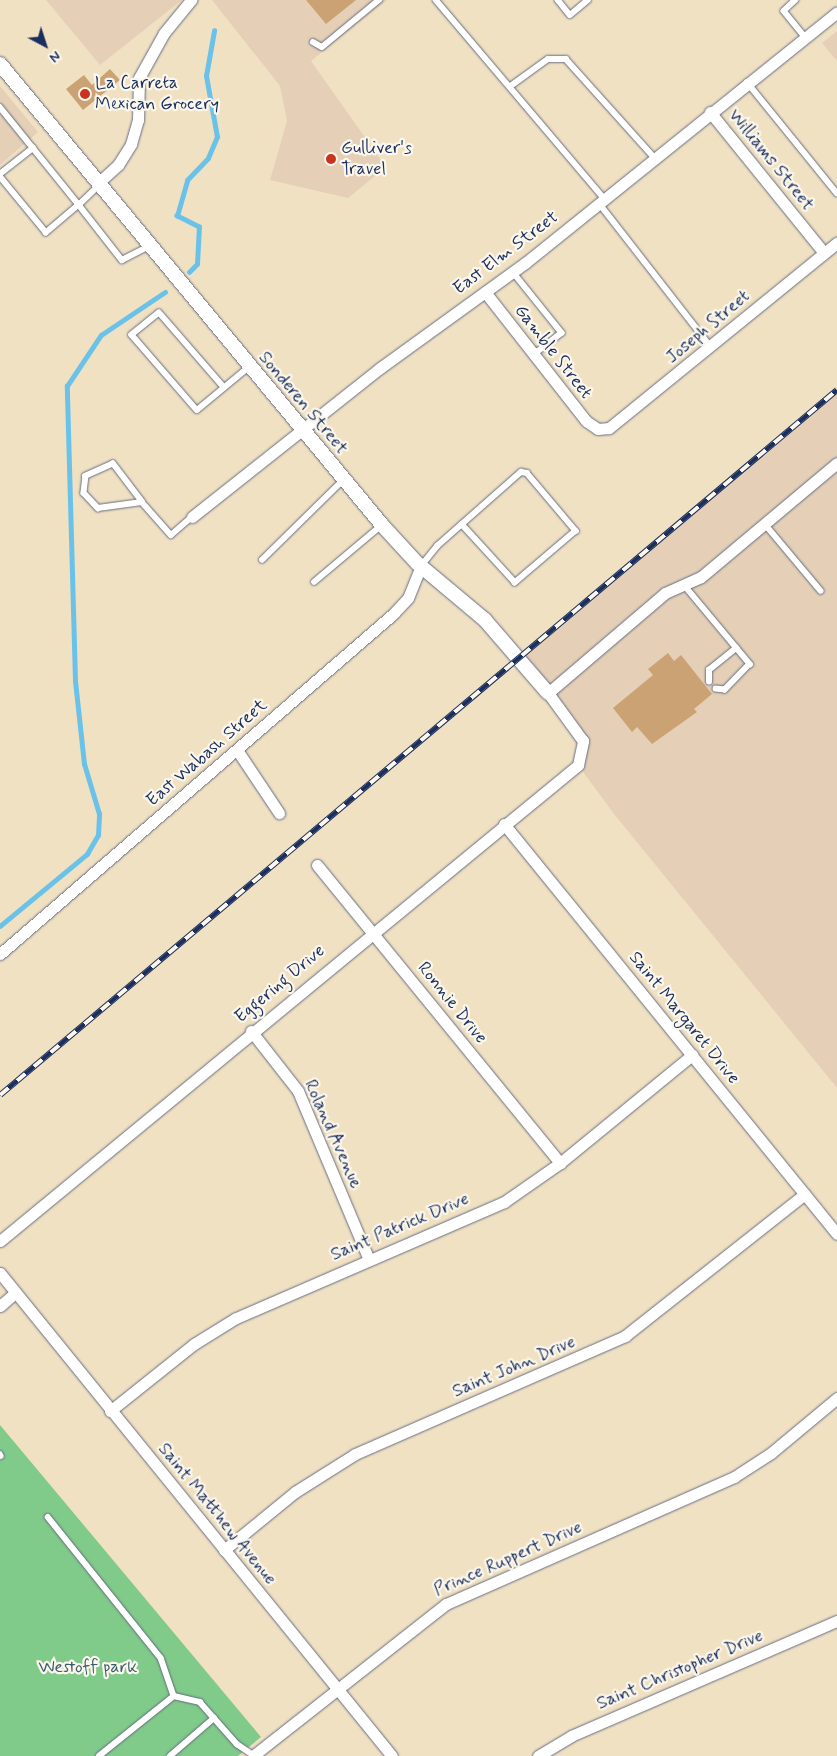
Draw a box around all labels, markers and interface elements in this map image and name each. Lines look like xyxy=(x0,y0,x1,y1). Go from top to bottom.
north arrow xyxy=(20,20,70,70)
text: N xyxy=(45,47,64,66)
place label: La Carreta Mexican Grocery xyxy=(95,73,218,116)
marker: La Carreta Mexican Grocery xyxy=(79,88,91,100)
street label: Williams Street xyxy=(724,105,818,215)
place label: Gulliver's Travel xyxy=(341,138,412,180)
marker: Gulliver's Travel xyxy=(325,153,337,165)
street label: East Elm Street xyxy=(450,207,562,299)
street label: Joseph Street xyxy=(661,285,755,369)
street label: Gamble Street xyxy=(509,299,597,405)
street label: Sonderen Street xyxy=(254,348,352,458)
street label: East Wabash Street xyxy=(142,695,272,811)
street label: Eggering Drive xyxy=(231,941,329,1027)
street label: Saint Margaret Drive xyxy=(624,948,744,1088)
street label: Ronnie Drive xyxy=(412,958,492,1048)
street label: Roland Avenue xyxy=(300,1077,366,1191)
street label: Saint Patrick Drive xyxy=(328,1188,472,1266)
street label: Saint John Drive xyxy=(449,1331,579,1403)
street label: Saint Matthew Avenue xyxy=(152,1437,282,1591)
street label: Prince Ruppert Drive xyxy=(432,1517,584,1601)
street label: Saint Christopher Drive xyxy=(594,1625,766,1715)
park label: Westoff park xyxy=(39,1656,137,1678)

